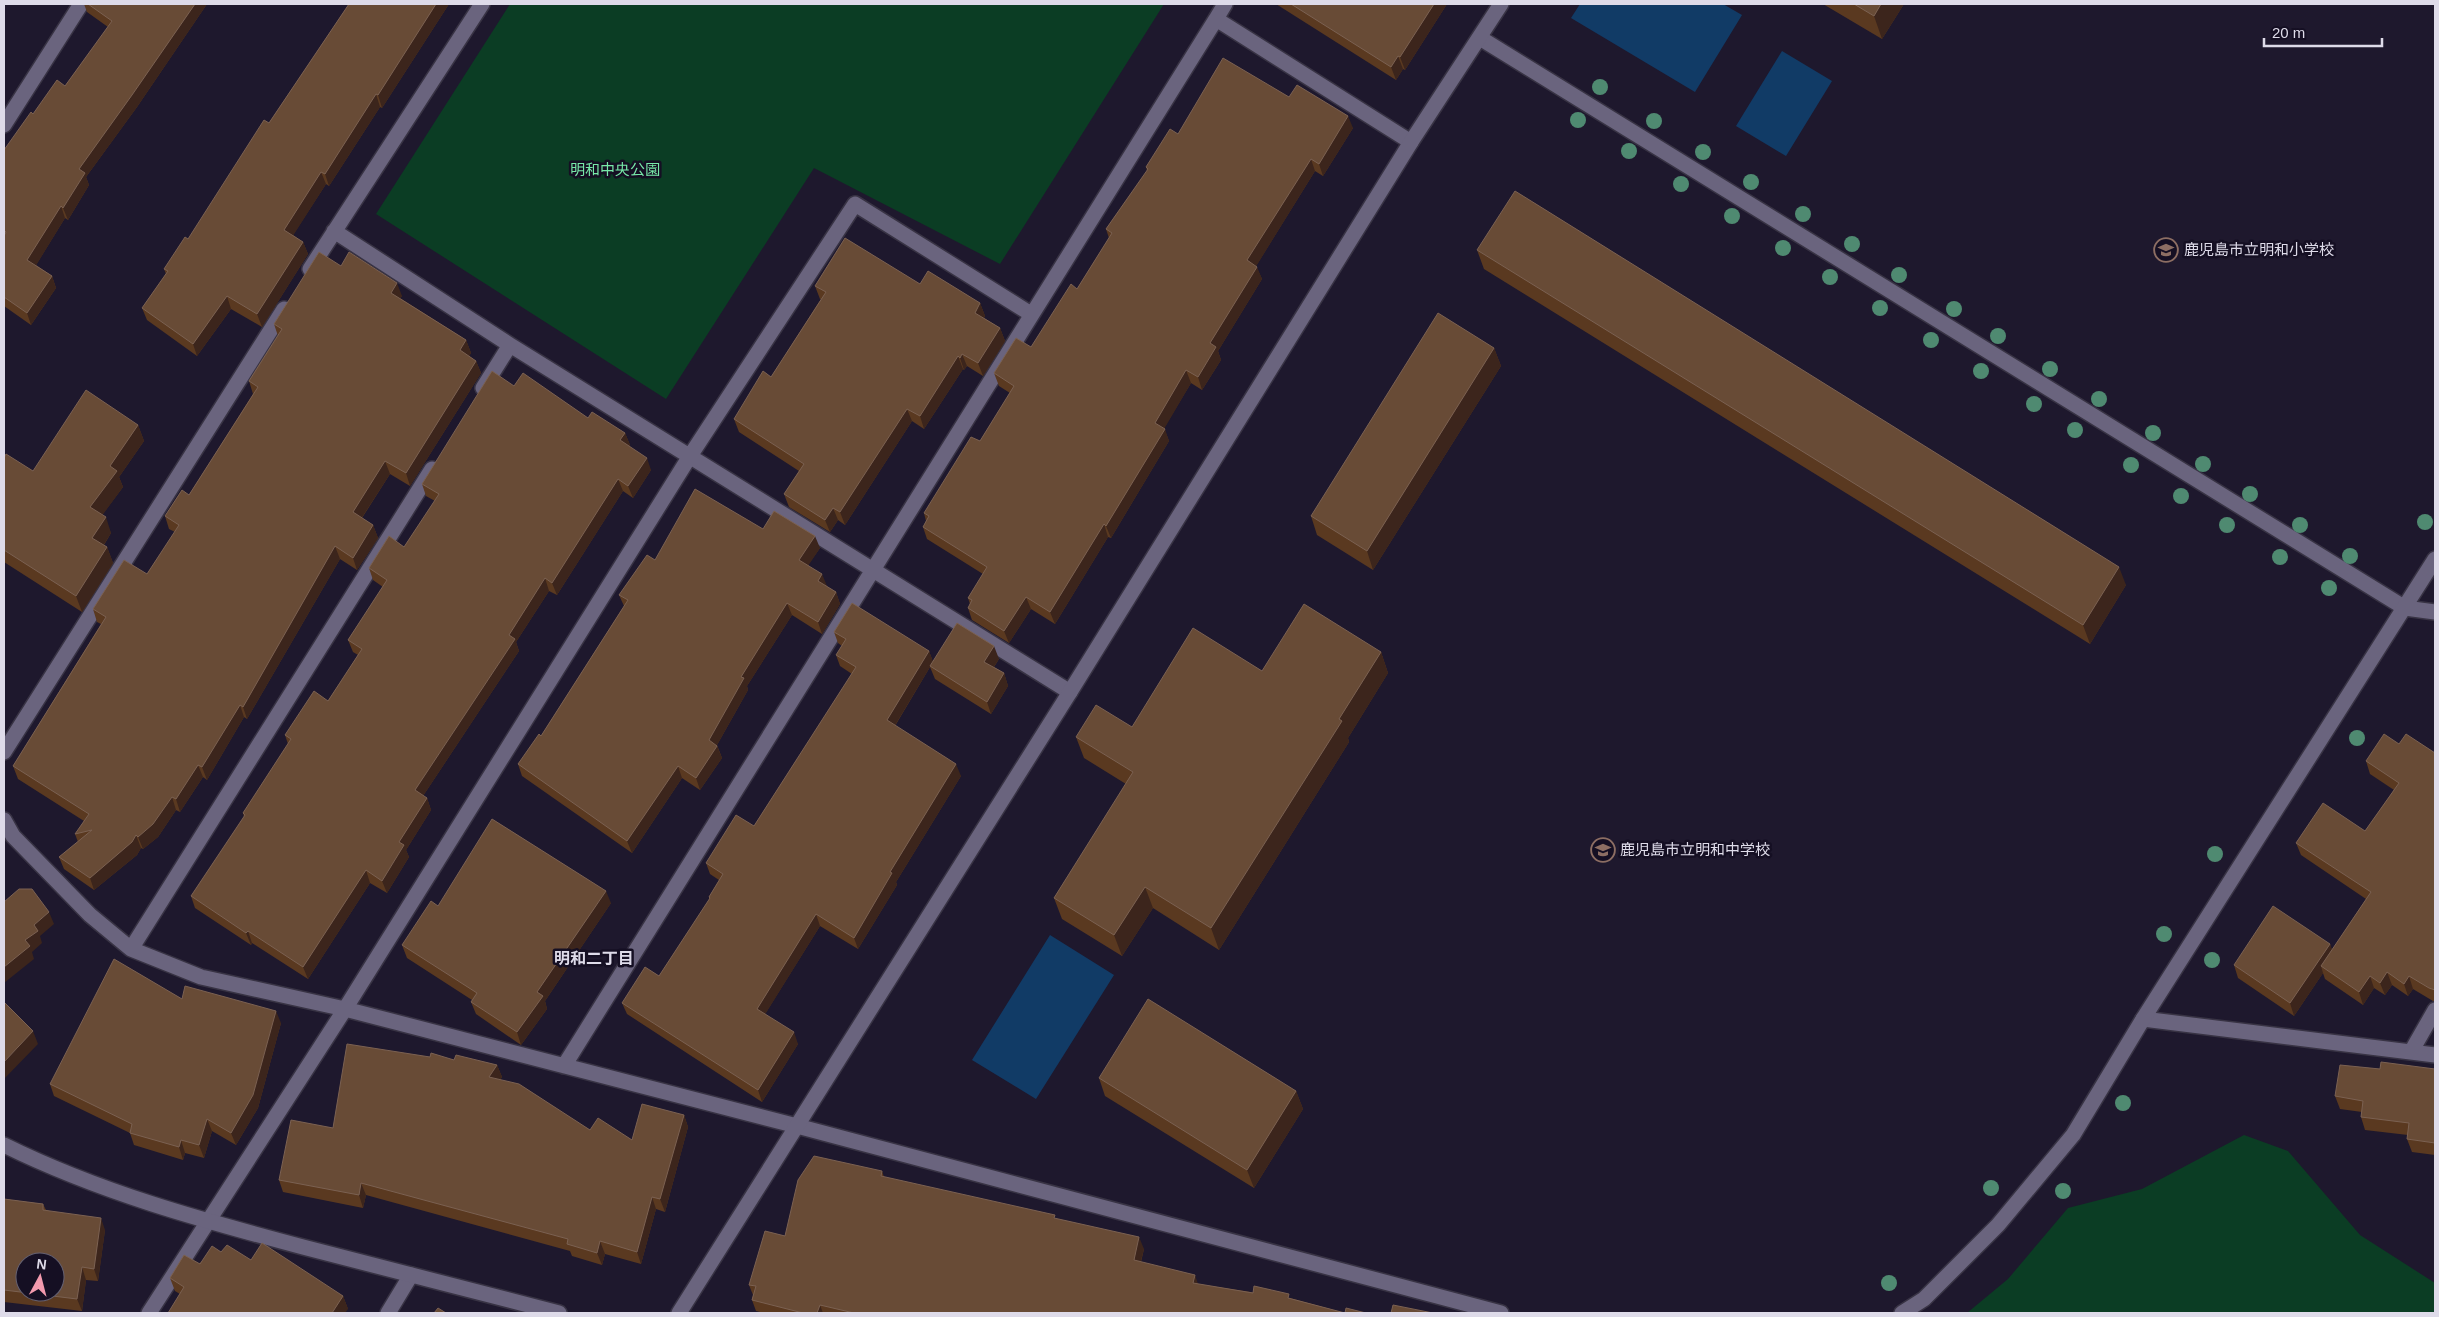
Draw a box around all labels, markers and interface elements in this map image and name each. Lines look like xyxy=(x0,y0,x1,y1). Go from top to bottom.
scale bar xyxy=(2264,15,2382,47)
text: 20 m xyxy=(2272,24,2305,41)
park label: 明和中央公園 xyxy=(570,161,660,178)
school or university icon: 鹿児島市立明和小学校 xyxy=(2153,237,2179,263)
place label: 鹿児島市立明和小学校 xyxy=(2184,241,2334,258)
school or university icon: 鹿児島市立明和中学校 xyxy=(1590,837,1616,863)
place label: 鹿児島市立明和中学校 xyxy=(1620,841,1770,858)
district label: 明和二丁目 xyxy=(554,950,634,967)
north arrow xyxy=(15,1252,65,1302)
text: N xyxy=(36,1256,48,1273)

